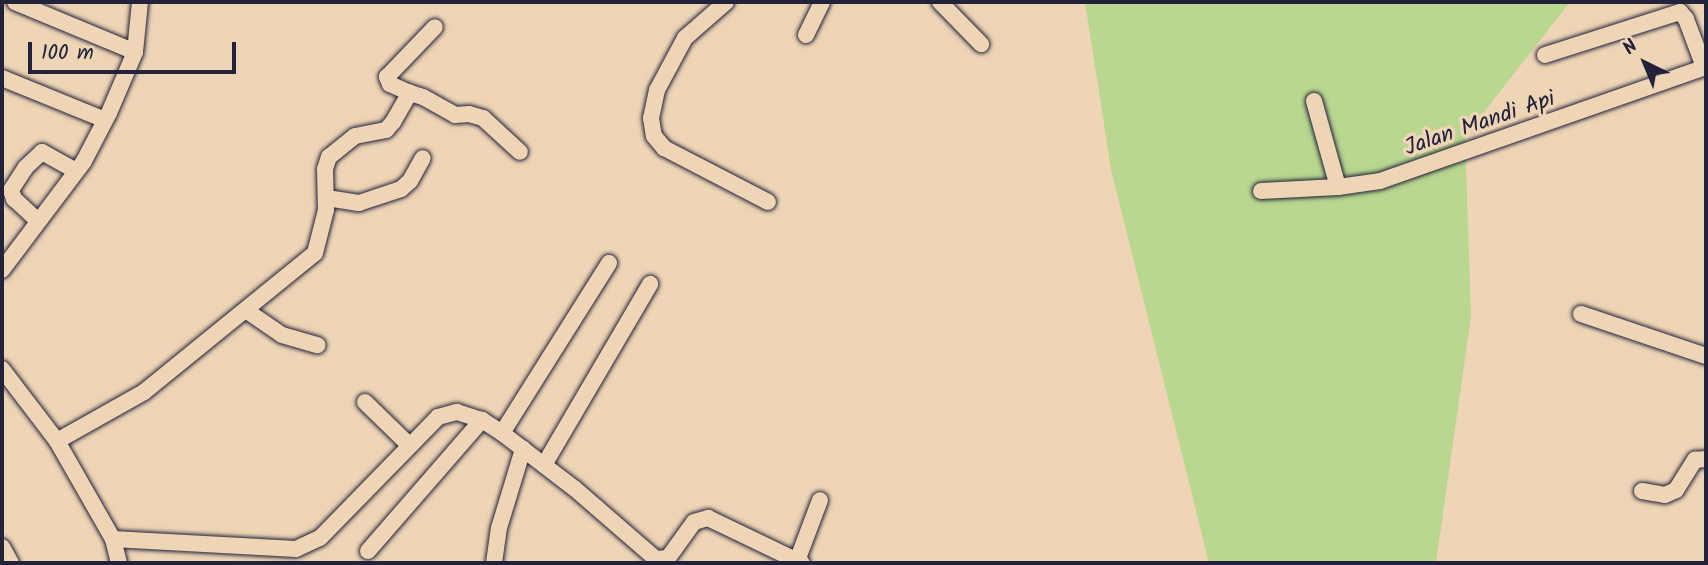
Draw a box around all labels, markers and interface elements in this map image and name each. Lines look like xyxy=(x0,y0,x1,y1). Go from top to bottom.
scale bar xyxy=(32,28,240,72)
north arrow xyxy=(1610,28,1680,98)
text: N xyxy=(1616,33,1645,63)
text: 100 m xyxy=(41,37,94,70)
street label: Jalan Mandi Api xyxy=(1401,85,1559,163)

